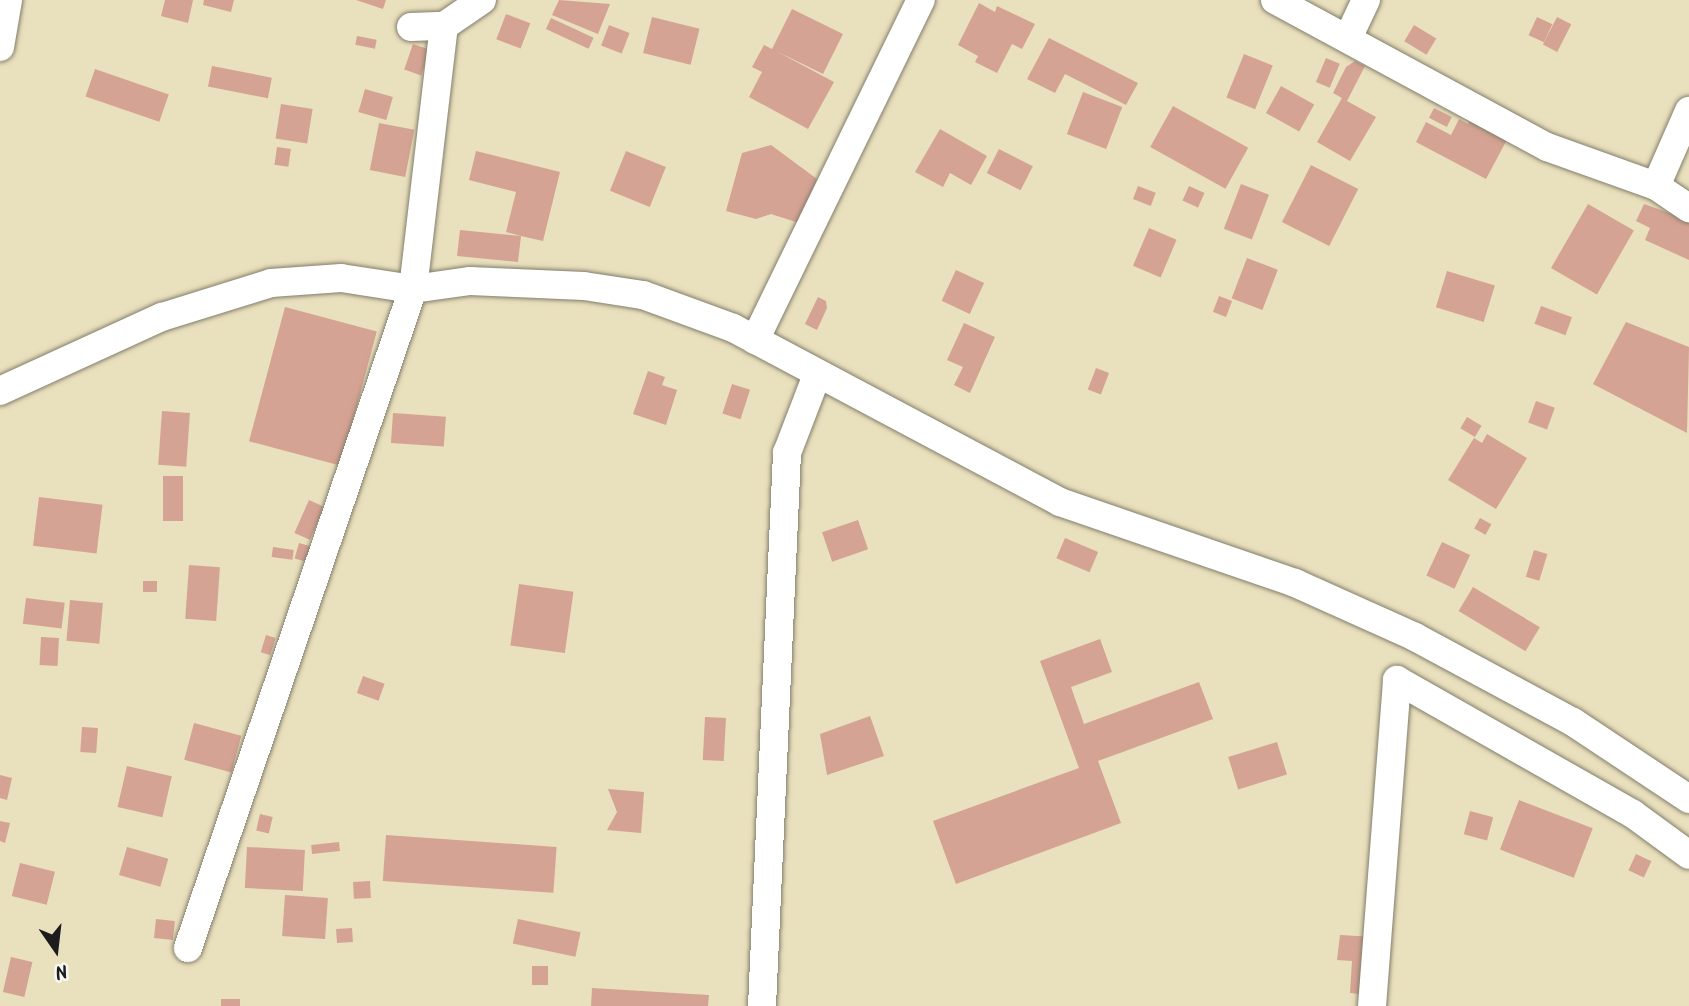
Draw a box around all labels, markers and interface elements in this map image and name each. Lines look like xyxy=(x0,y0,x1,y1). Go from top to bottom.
north arrow xyxy=(21,915,91,985)
text: N xyxy=(52,954,71,986)

